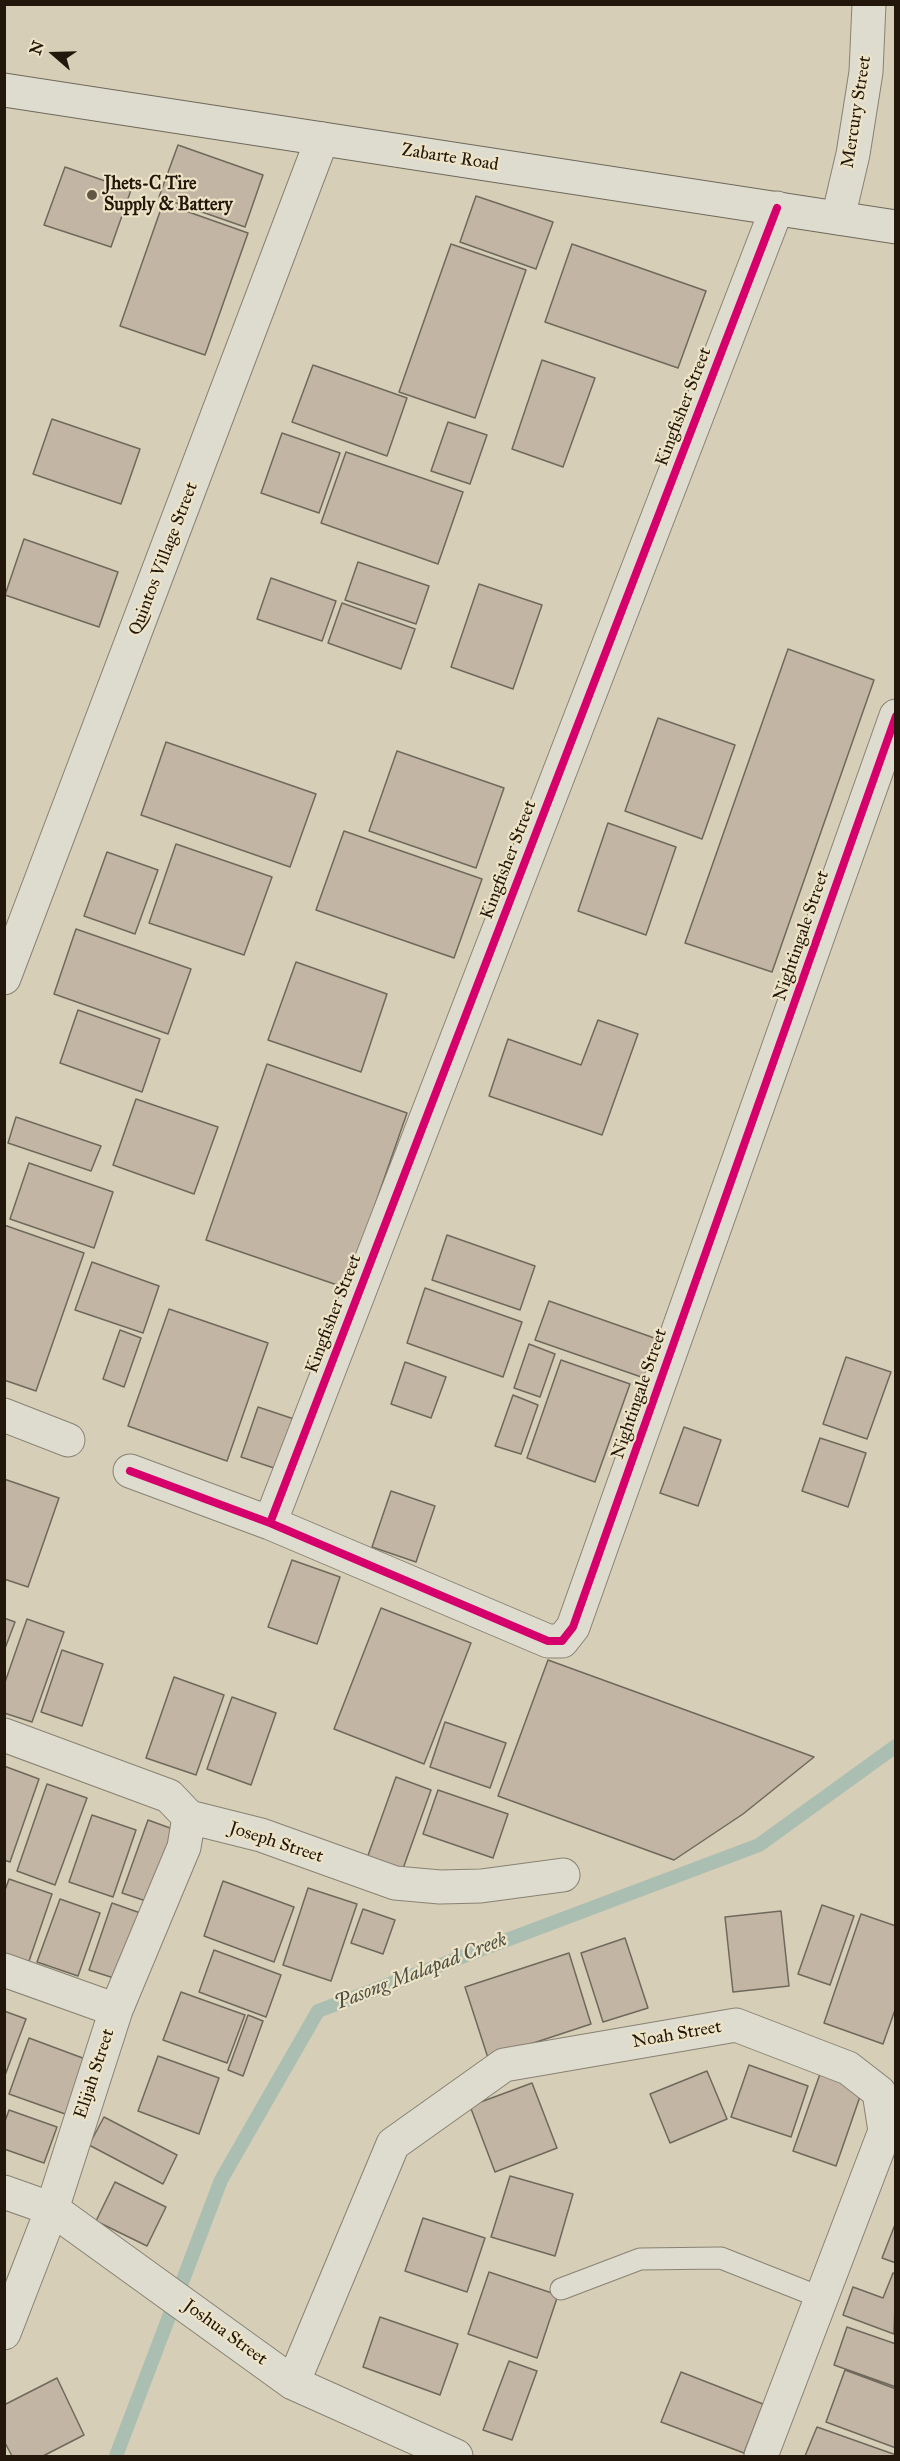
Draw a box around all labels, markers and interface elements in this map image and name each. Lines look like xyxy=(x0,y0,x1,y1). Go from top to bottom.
north arrow xyxy=(24,24,84,84)
text: N xyxy=(25,38,48,57)
street label: Mercury Street xyxy=(837,54,877,170)
street label: Zabarte Road xyxy=(400,140,500,176)
place label: Jhets-C Tire Supply & Battery xyxy=(104,174,233,216)
marker: Jhets-C Tire Supply & Battery xyxy=(85,188,99,202)
street label: Kingfisher Street xyxy=(651,344,717,470)
street label: Quintos Village Street xyxy=(125,479,203,639)
street label: Kingfisher Street xyxy=(476,797,542,923)
street label: Nightingale Street xyxy=(770,868,834,1004)
street label: Kingfisher Street xyxy=(301,1251,367,1377)
street label: Nightingale Street xyxy=(608,1326,672,1462)
street label: Joseph Street xyxy=(226,1818,326,1868)
water label: Pasong Malapad Creek xyxy=(332,1928,510,2016)
street label: Noah Street xyxy=(631,2017,723,2053)
street label: Elijah Street xyxy=(70,2026,120,2122)
street label: Joshua Street xyxy=(179,2295,271,2371)

